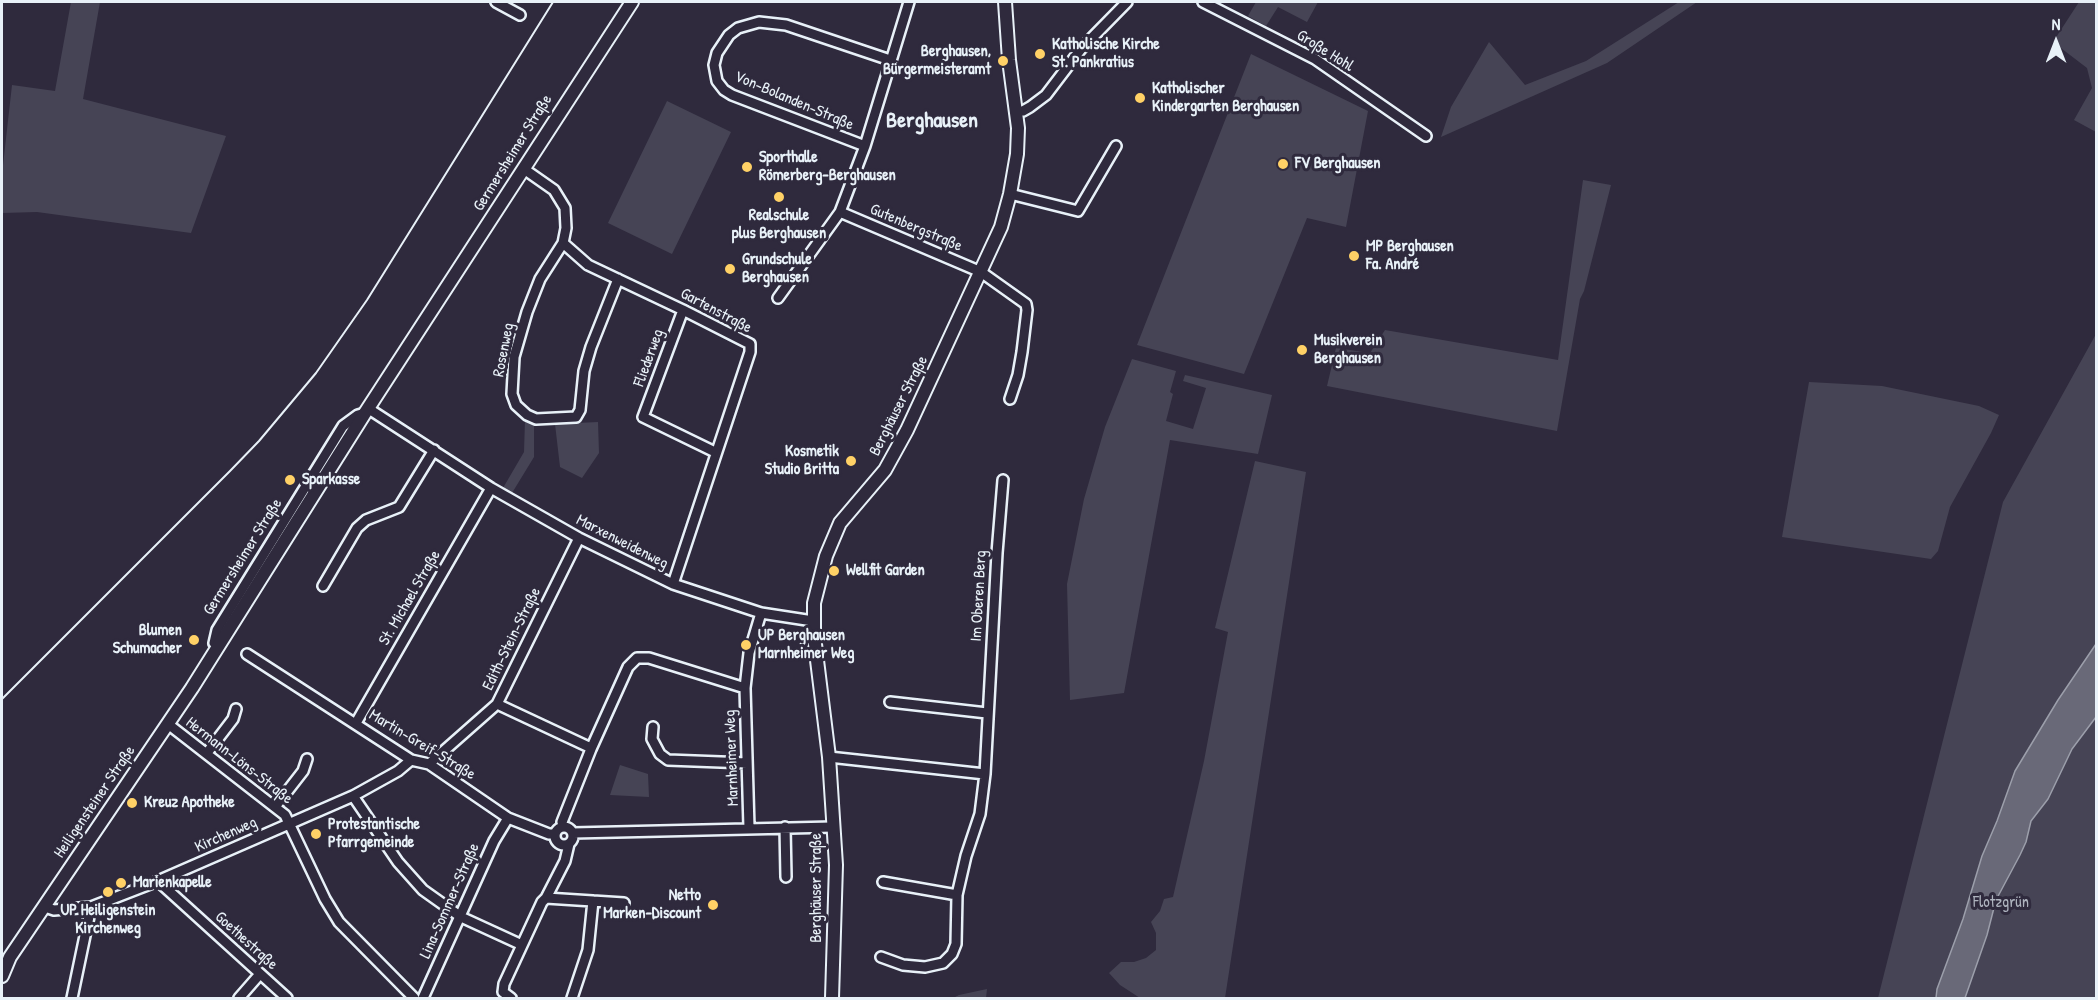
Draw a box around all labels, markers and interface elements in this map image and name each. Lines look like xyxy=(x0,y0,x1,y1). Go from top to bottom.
north arrow xyxy=(2026,12,2086,72)
text: N xyxy=(2052,13,2060,35)
street label: Große Hohl xyxy=(1293,26,1357,76)
place label: Katholische Kirche St. Pankratius xyxy=(1052,35,1160,73)
place label: Berghausen, Bürgermeisteramt xyxy=(883,42,991,80)
marker: Katholische Kirche St. Pankratius xyxy=(1033,47,1047,61)
marker: Berghausen, Bürgermeisteramt xyxy=(996,54,1010,68)
street label: Von-Bolanden-Straße xyxy=(731,67,857,135)
place label: Katholischer Kindergarten Berghausen xyxy=(1152,79,1299,117)
street label: Germersheimer Straße xyxy=(469,91,557,215)
marker: Katholischer Kindergarten Berghausen xyxy=(1133,91,1147,105)
district label: Berghausen xyxy=(886,108,978,134)
place label: Sporthalle Römerberg-Berghausen xyxy=(759,148,896,186)
place label: FV Berghausen xyxy=(1295,154,1381,174)
marker: FV Berghausen xyxy=(1276,157,1290,171)
marker: Sporthalle Römerberg-Berghausen xyxy=(740,160,754,174)
marker: Realschule plus Berghausen xyxy=(772,190,786,204)
street label: Gutenbergstraße xyxy=(867,200,965,256)
place label: Realschule plus Berghausen xyxy=(732,206,826,244)
place label: MP Berghausen Fa. André xyxy=(1366,237,1454,275)
marker: MP Berghausen Fa. André xyxy=(1347,249,1361,263)
place label: Grundschule Berghausen xyxy=(742,250,812,288)
marker: Grundschule Berghausen xyxy=(723,262,737,276)
street label: Gartenstraße xyxy=(677,284,755,338)
street label: Rosenweg xyxy=(489,321,519,379)
street label: Fliederweg xyxy=(630,327,668,389)
place label: Musikverein Berghausen xyxy=(1314,331,1382,369)
marker: Musikverein Berghausen xyxy=(1295,343,1309,357)
street label: Berghäuser Straße xyxy=(866,353,932,459)
place label: Kosmetik Studio Britta xyxy=(765,442,839,480)
marker: Kosmetik Studio Britta xyxy=(844,454,858,468)
place label: Sparkasse xyxy=(302,470,360,490)
marker: Sparkasse xyxy=(283,473,297,487)
street label: Germersheimer Straße xyxy=(199,495,287,619)
street label: Marxenweidenweg xyxy=(573,511,671,573)
street label: St. Michael Straße xyxy=(375,547,445,649)
street label: Im Oberen Berg xyxy=(967,550,991,642)
place label: Wellfit Garden xyxy=(846,561,925,581)
marker: Wellfit Garden xyxy=(827,564,841,578)
street label: Edith-Stein-Straße xyxy=(479,584,545,694)
place label: Blumen Schumacher xyxy=(113,621,182,659)
place label: UP Berghausen Marnheimer Weg xyxy=(758,626,854,664)
marker: Blumen Schumacher xyxy=(187,633,201,647)
marker: UP Berghausen Marnheimer Weg xyxy=(739,638,753,652)
street label: Martin-Greif-Straße xyxy=(365,706,479,784)
street label: Marnheimer Weg xyxy=(721,710,743,806)
street label: Hermann-Löns-Straße xyxy=(182,713,296,809)
street label: Heiligensteiner Straße xyxy=(50,742,140,862)
place label: Kreuz Apotheke xyxy=(144,793,235,813)
marker: Kreuz Apotheke xyxy=(125,796,139,810)
street label: Kirchenweg xyxy=(192,813,260,857)
place label: Protestantische Pfarrgemeinde xyxy=(328,815,420,853)
marker: Protestantische Pfarrgemeinde xyxy=(309,827,323,841)
street label: Berghäuser Straße xyxy=(807,833,827,943)
street label: Lina-Sommer-Straße xyxy=(416,840,484,962)
place label: Marienkapelle xyxy=(133,873,212,893)
marker: Marienkapelle xyxy=(114,876,128,890)
marker: UP Heiligenstein Kirchenweg xyxy=(101,885,115,899)
place label: Netto Marken-Discount xyxy=(603,886,701,924)
park label: Flotzgrün xyxy=(1973,893,2029,913)
marker: Netto Marken-Discount xyxy=(706,898,720,912)
place label: UP Heiligenstein Kirchenweg xyxy=(60,901,156,939)
street label: Goethestraße xyxy=(211,908,281,974)

